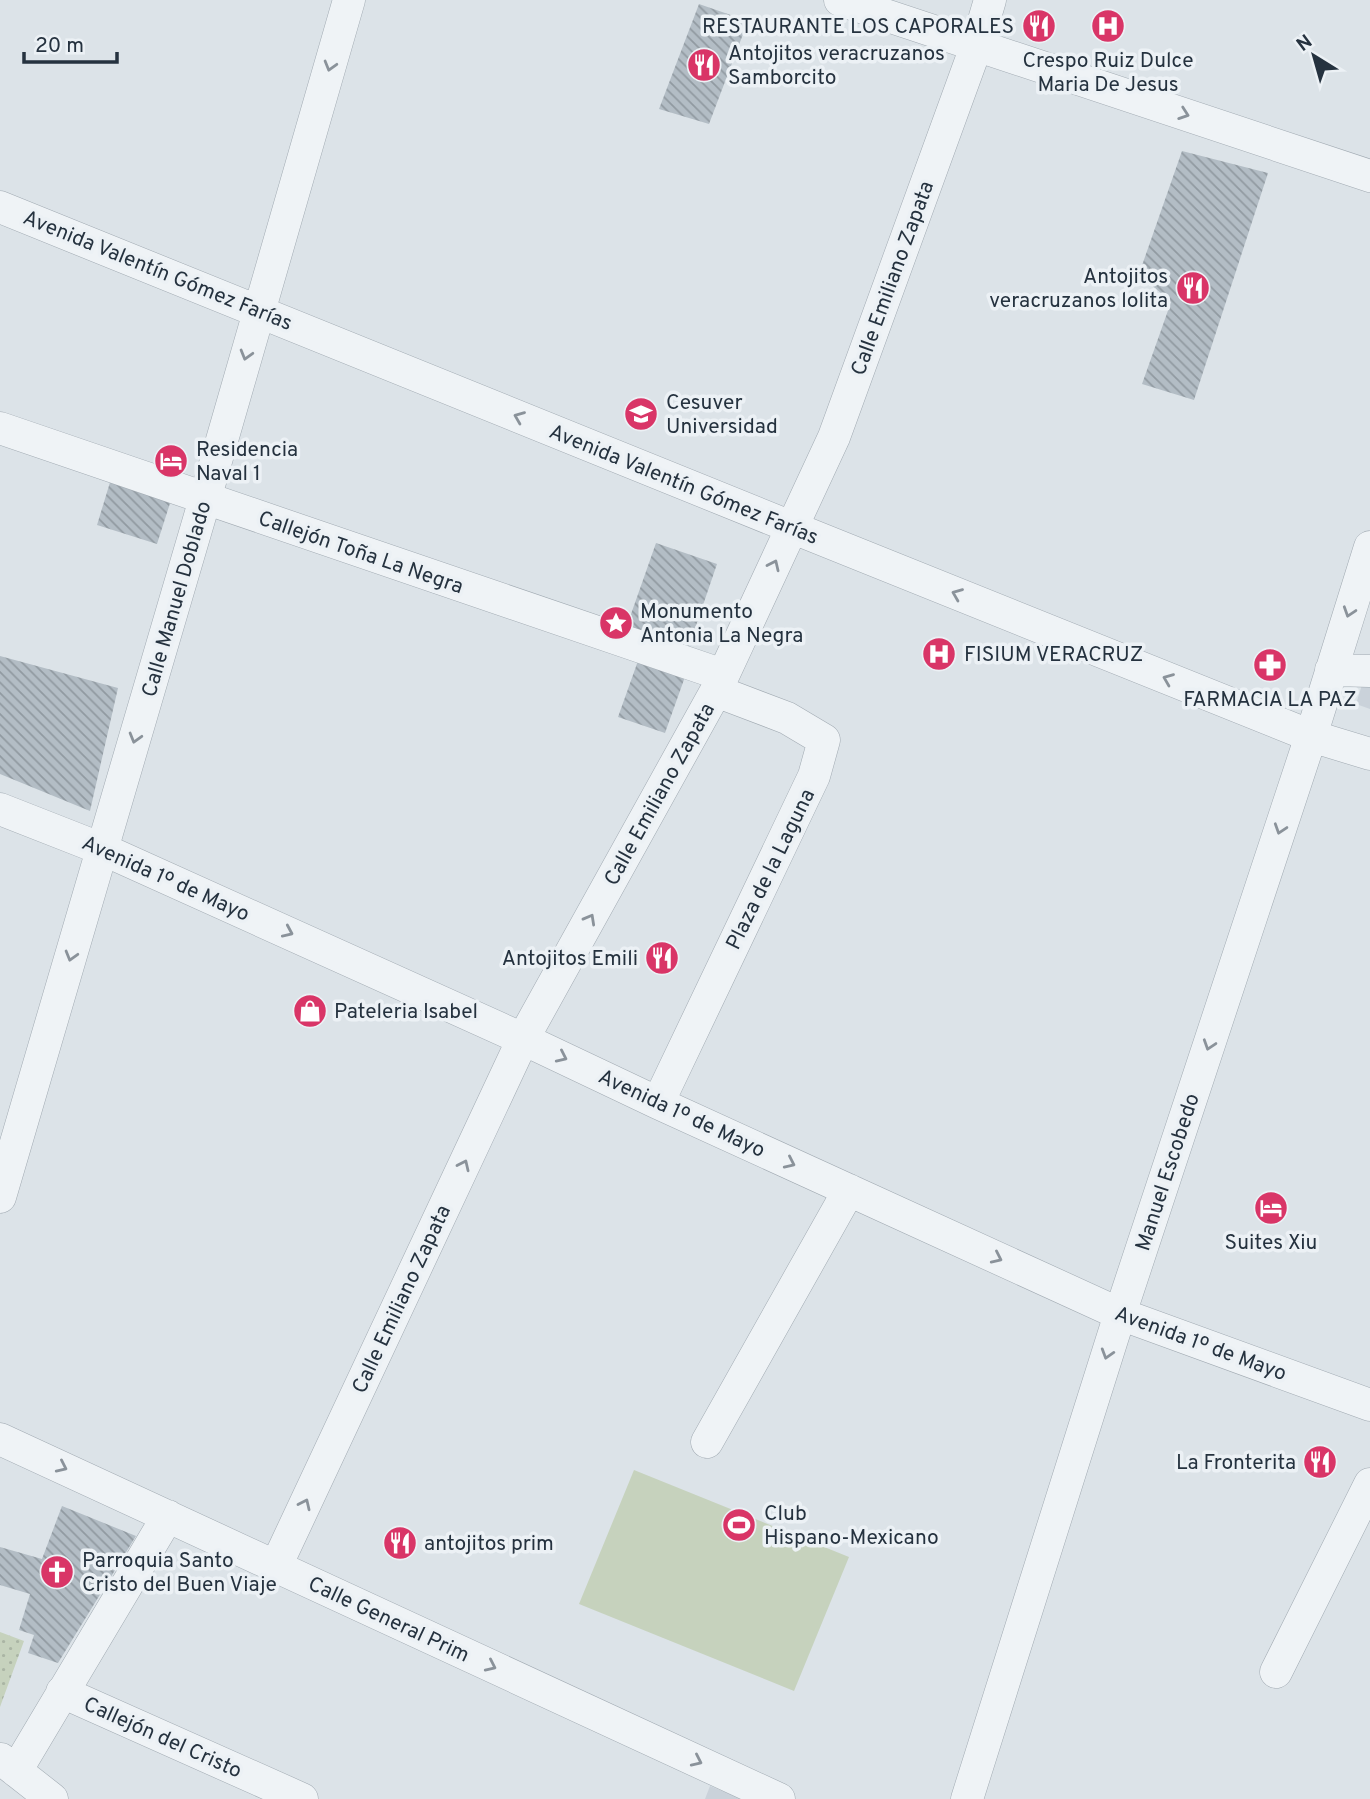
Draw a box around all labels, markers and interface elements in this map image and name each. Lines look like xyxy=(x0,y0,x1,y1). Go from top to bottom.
restaurant icon: RESTAURANTE LOS CAPORALES xyxy=(1020,7,1058,45)
hospital icon: Crespo Ruiz Dulce Maria De Jesus xyxy=(1089,7,1127,45)
place label: RESTAURANTE LOS CAPORALES xyxy=(702,14,1014,41)
scale bar xyxy=(24,21,117,65)
north arrow xyxy=(1279,21,1349,91)
text: N xyxy=(1292,30,1318,58)
text: 20 m xyxy=(35,33,84,60)
place label: Antojitos veracruzanos Samborcito xyxy=(728,41,945,92)
restaurant icon: Antojitos veracruzanos Samborcito xyxy=(685,46,723,84)
place label: Crespo Ruiz Dulce Maria De Jesus xyxy=(1023,48,1193,99)
one-way arrow xyxy=(323,59,338,71)
one-way arrow xyxy=(1178,105,1190,120)
street label: Calle Emiliano Zapata xyxy=(846,178,941,379)
street label: Avenida Valentín Gómez Farías xyxy=(19,205,296,338)
place label: Antojitos veracruzanos lolita xyxy=(989,264,1168,315)
restaurant icon: Antojitos veracruzanos lolita xyxy=(1174,269,1212,307)
one-way arrow xyxy=(240,349,254,361)
place label: Cesuver Universidad xyxy=(666,390,778,441)
school or university icon: Cesuver Universidad xyxy=(622,395,660,433)
one-way arrow xyxy=(514,411,526,425)
street label: Avenida Valentín Gómez Farías xyxy=(545,419,822,552)
place label: Residencia Naval 1 xyxy=(196,437,298,488)
hotel icon: Residencia Naval 1 xyxy=(152,442,190,480)
street label: Calle Manuel Doblado xyxy=(137,498,218,701)
street label: Callejón Toña La Negra xyxy=(254,506,467,601)
one-way arrow xyxy=(765,560,779,572)
one-way arrow xyxy=(952,589,964,603)
place label: Monumento Antonia La Negra xyxy=(640,599,803,650)
place icon: Monumento Antonia La Negra xyxy=(597,604,635,642)
one-way arrow xyxy=(1343,606,1358,618)
hospital icon: FISIUM VERACRUZ xyxy=(920,635,958,673)
place label: FISIUM VERACRUZ xyxy=(964,642,1143,669)
pharmacy icon: FARMACIA LA PAZ xyxy=(1251,646,1289,684)
one-way arrow xyxy=(1163,673,1175,687)
place label: FARMACIA LA PAZ xyxy=(1183,687,1357,714)
street label: Calle Emiliano Zapata xyxy=(599,699,722,891)
one-way arrow xyxy=(128,732,143,744)
street label: Plaza de la Laguna xyxy=(721,785,822,955)
one-way arrow xyxy=(1274,822,1288,834)
street label: Avenida 1º de Mayo xyxy=(77,830,254,928)
one-way arrow xyxy=(581,914,595,926)
one-way arrow xyxy=(280,924,293,938)
restaurant icon: Antojitos Emili xyxy=(643,939,681,977)
place label: Antojitos Emili xyxy=(502,946,638,973)
one-way arrow xyxy=(64,950,79,962)
shop icon: Pateleria Isabel xyxy=(291,992,329,1030)
place label: Pateleria Isabel xyxy=(334,999,478,1026)
one-way arrow xyxy=(1202,1038,1217,1050)
one-way arrow xyxy=(554,1049,567,1063)
street label: Avenida 1º de Mayo xyxy=(594,1064,769,1165)
street label: Manuel Escobedo xyxy=(1130,1090,1207,1255)
one-way arrow xyxy=(783,1155,795,1169)
one-way arrow xyxy=(456,1160,470,1172)
hotel icon: Suites Xiu xyxy=(1252,1189,1290,1227)
street label: Calle Emiliano Zapata xyxy=(347,1201,458,1398)
place label: Suites Xiu xyxy=(1225,1230,1317,1257)
one-way arrow xyxy=(990,1250,1002,1264)
street label: Avenida 1º de Mayo xyxy=(1111,1301,1290,1388)
one-way arrow xyxy=(1101,1347,1115,1360)
restaurant icon: La Fronterita xyxy=(1301,1443,1339,1481)
place label: La Fronterita xyxy=(1176,1450,1296,1477)
one-way arrow xyxy=(55,1459,67,1473)
one-way arrow xyxy=(297,1499,311,1511)
place label: Club Hispano-Mexicano xyxy=(764,1501,939,1552)
sports icon: Club Hispano-Mexicano xyxy=(720,1506,758,1544)
restaurant icon: antojitos prim xyxy=(381,1524,419,1562)
place label: antojitos prim xyxy=(424,1531,554,1558)
place label: Parroquia Santo Cristo del Buen Viaje xyxy=(82,1548,277,1599)
church icon: Parroquia Santo Cristo del Buen Viaje xyxy=(38,1553,76,1591)
street label: Calle General Prim xyxy=(303,1571,473,1670)
one-way arrow xyxy=(484,1657,496,1671)
street label: Callejón del Cristo xyxy=(79,1691,246,1785)
one-way arrow xyxy=(690,1753,702,1767)

